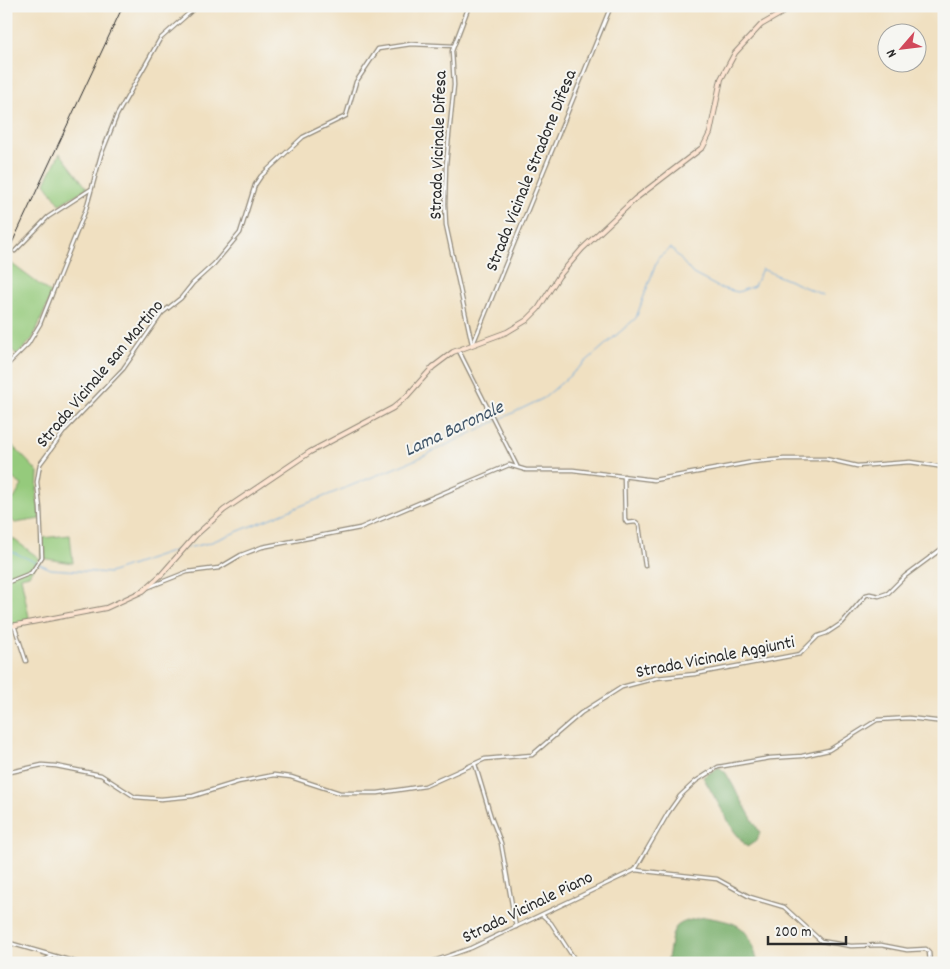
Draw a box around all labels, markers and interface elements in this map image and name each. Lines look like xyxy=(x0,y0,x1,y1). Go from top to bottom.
north arrow xyxy=(878,22,928,72)
text: N xyxy=(882,45,903,61)
street label: Strada Vicinale Stradone Difesa xyxy=(480,66,585,276)
street label: Strada Vicinale Difesa xyxy=(424,70,455,220)
street label: Strada Vicinale san Martino xyxy=(31,295,170,454)
water label: Lama Baronale xyxy=(400,395,510,465)
street label: Strada Vicinale Aggiunti xyxy=(634,631,797,686)
street label: Strada Vicinale Piano xyxy=(459,866,598,951)
scale bar xyxy=(768,914,845,946)
text: 200 m xyxy=(775,922,812,944)

